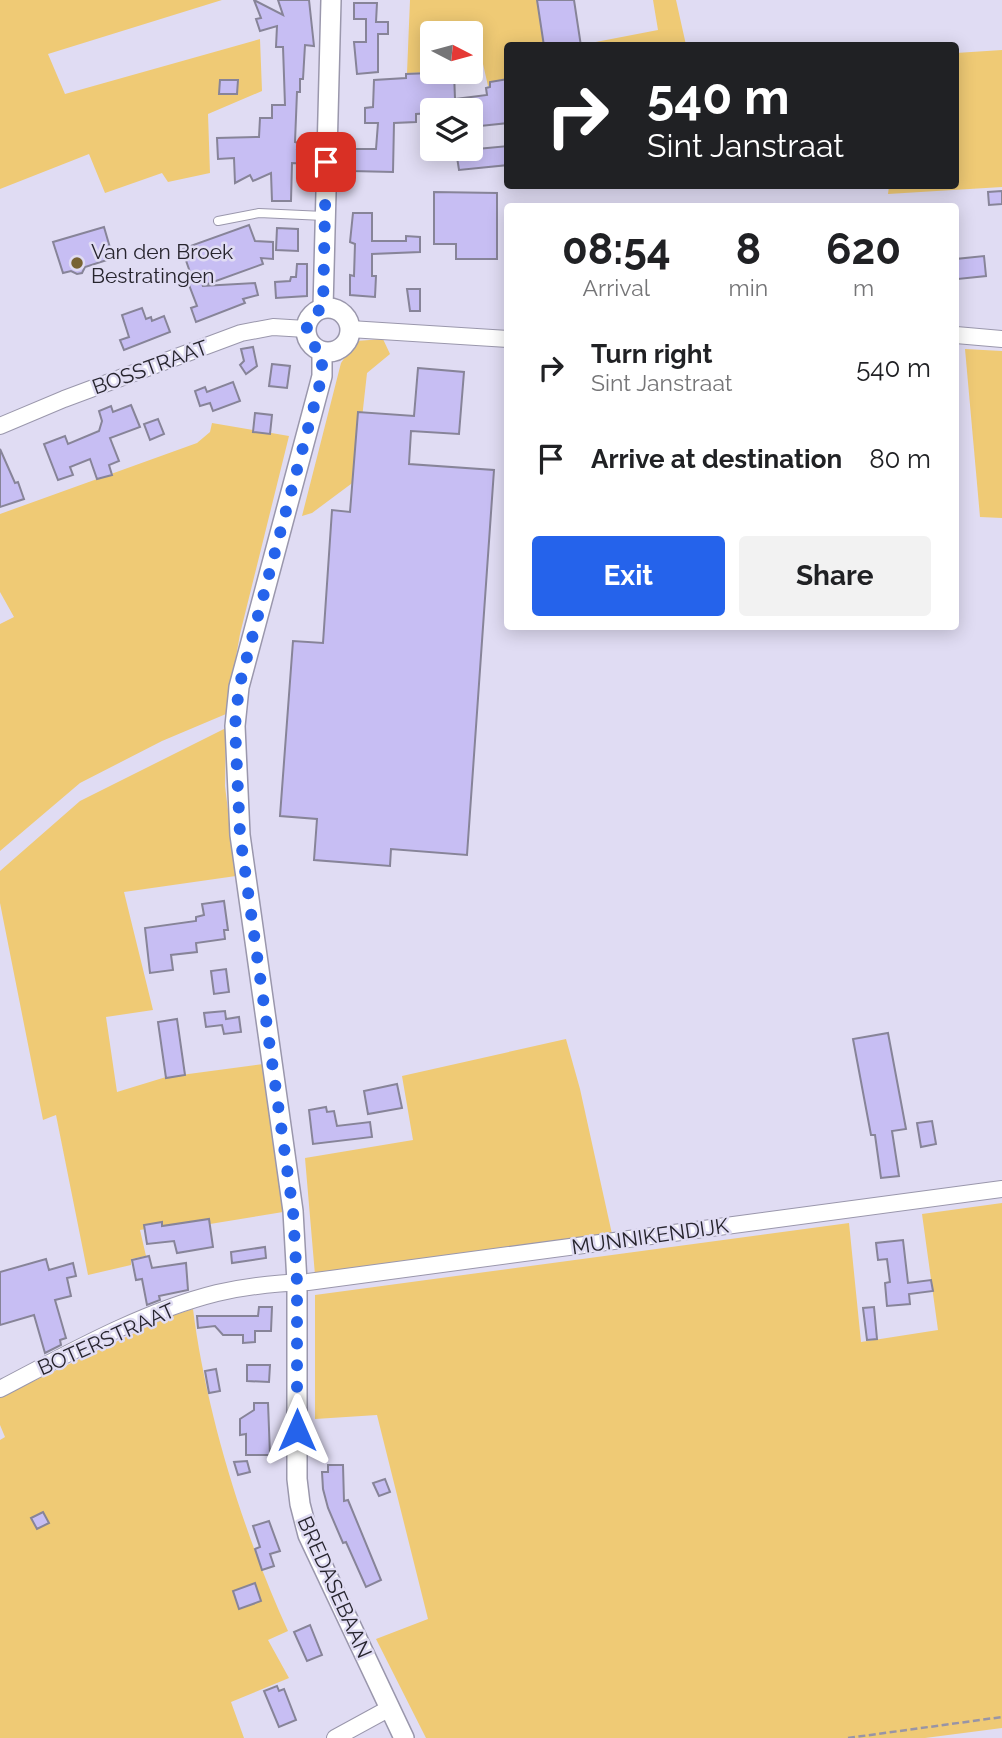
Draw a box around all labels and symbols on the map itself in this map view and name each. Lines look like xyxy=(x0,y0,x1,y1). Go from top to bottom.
north arrow xyxy=(420,21,483,84)
pin xyxy=(296,132,356,192)
place label: Van den Broek Bestratingen xyxy=(91,239,233,288)
marker: Van den Broek Bestratingen xyxy=(69,255,85,271)
street label: BOSSTRAAT xyxy=(89,334,212,400)
street label: MUNNIKENDIJK xyxy=(570,1213,731,1259)
street label: BOTERSTRAAT xyxy=(34,1298,179,1380)
position arrow xyxy=(260,1393,334,1467)
street label: BREDASEBAAN xyxy=(293,1512,377,1662)

